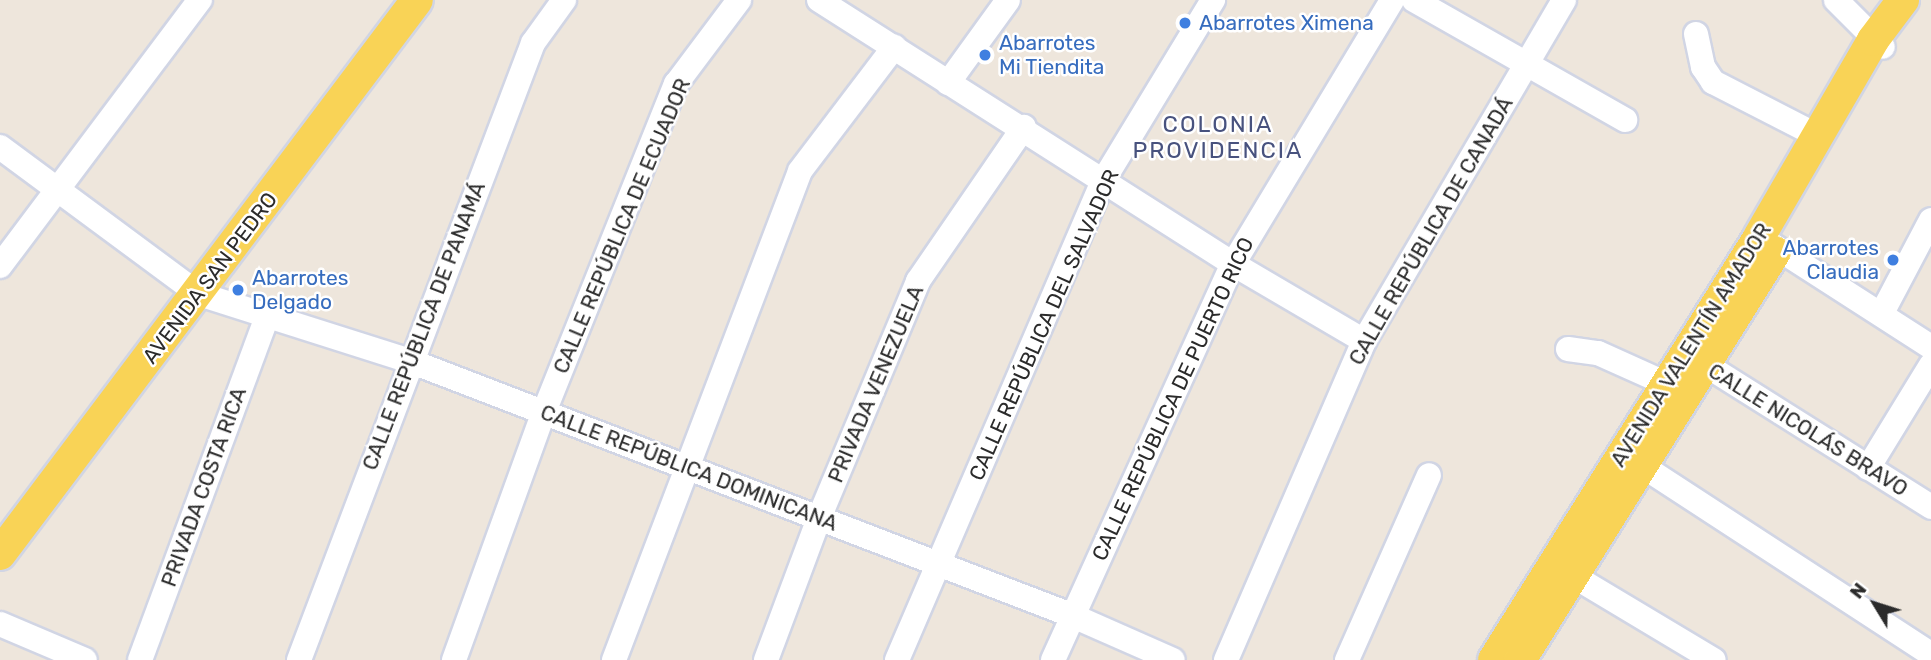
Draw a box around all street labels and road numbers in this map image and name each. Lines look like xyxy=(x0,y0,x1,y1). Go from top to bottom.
street label: CALLE REPÚBLICA DE ECUADOR xyxy=(548,74,696,378)
street label: CALLE REPÚBLICA DE CANADÁ xyxy=(1344,92,1518,370)
street label: CALLE REPÚBLICA DEL SALVADOR xyxy=(964,165,1124,485)
street label: CALLE REPÚBLICA DE PANAMÁ xyxy=(357,178,491,474)
street label: AVENIDA SAN PEDRO xyxy=(137,187,283,369)
street label: AVENIDA VALENTÍN AMADOR xyxy=(1605,218,1777,472)
street label: CALLE REPÚBLICA DE PUERTO RICO xyxy=(1087,233,1259,565)
street label: PRIVADA VENEZUELA xyxy=(823,281,929,487)
street label: CALLE NICOLÁS BRAVO xyxy=(1704,358,1912,502)
street label: PRIVADA COSTA RICA xyxy=(156,383,252,591)
street label: CALLE REPÚBLICA DOMINICANA xyxy=(537,399,841,537)

